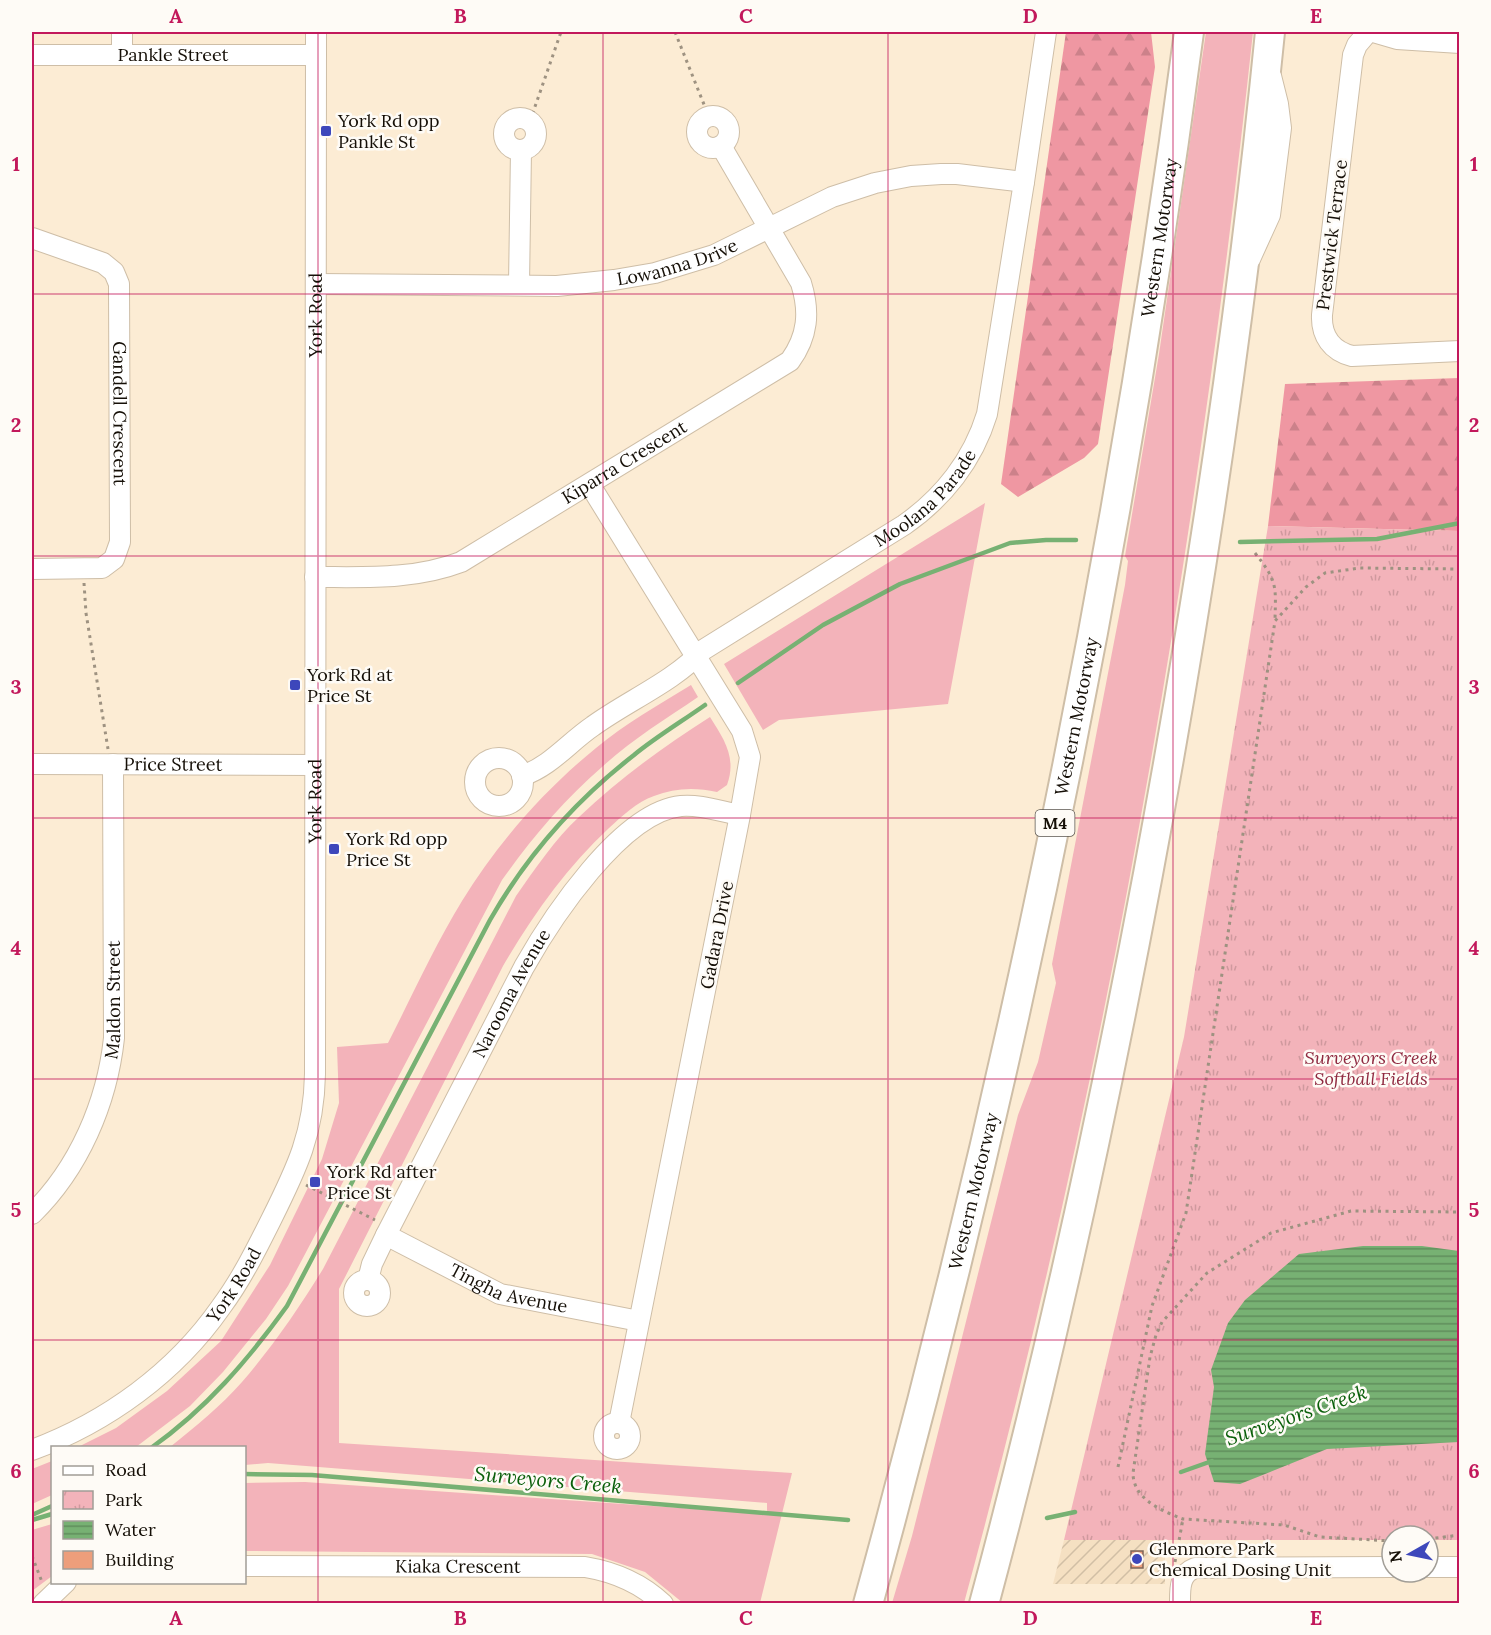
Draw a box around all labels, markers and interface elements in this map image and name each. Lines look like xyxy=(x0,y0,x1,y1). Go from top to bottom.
text: A xyxy=(169,3,183,28)
text: B xyxy=(453,3,467,28)
text: C xyxy=(739,3,753,28)
text: D xyxy=(1022,3,1038,28)
text: E xyxy=(1310,3,1322,28)
street label: Pankle Street xyxy=(117,43,229,66)
place label: York Rd opp Pankle St xyxy=(337,109,440,153)
marker: York Rd opp Pankle St xyxy=(319,124,333,138)
text: 1 xyxy=(12,151,20,176)
text: 1 xyxy=(1470,151,1478,176)
street label: Western Motorway xyxy=(1136,156,1183,319)
street label: Prestwick Terrace xyxy=(1311,158,1352,312)
street label: Lowanna Drive xyxy=(615,233,742,290)
street label: York Road xyxy=(304,273,327,358)
street label: Gandell Crescent xyxy=(108,341,132,486)
text: 2 xyxy=(11,412,21,437)
text: 2 xyxy=(1469,412,1479,437)
street label: Kiparra Crescent xyxy=(557,415,691,509)
street label: Moolana Parade xyxy=(870,445,981,552)
street label: Western Motorway xyxy=(1049,635,1103,797)
place label: York Rd at Price St xyxy=(306,663,393,707)
text: 3 xyxy=(10,674,22,699)
text: 3 xyxy=(1468,674,1480,699)
marker: York Rd at Price St xyxy=(288,678,302,692)
street label: Price Street xyxy=(124,752,222,776)
street label: York Road xyxy=(303,759,326,844)
road number: M4 xyxy=(1036,810,1074,836)
place label: York Rd opp Price St xyxy=(345,827,448,871)
marker: York Rd opp Price St xyxy=(327,842,341,856)
street label: Gadara Drive xyxy=(695,879,738,991)
street label: Narooma Avenue xyxy=(467,924,555,1061)
text: 4 xyxy=(11,935,22,960)
text: 4 xyxy=(1469,935,1480,960)
street label: Maldon Street xyxy=(99,940,125,1061)
park label: Surveyors Creek Softball Fields xyxy=(1304,1046,1438,1090)
street label: Western Motorway xyxy=(943,1110,1003,1272)
place label: York Rd after Price St xyxy=(326,1160,437,1204)
marker: York Rd after Price St xyxy=(308,1175,322,1189)
text: 5 xyxy=(11,1197,22,1222)
text: 5 xyxy=(1469,1197,1480,1222)
street label: York Road xyxy=(201,1243,266,1328)
street label: Tingha Avenue xyxy=(446,1258,570,1318)
water label: Surveyors Creek xyxy=(1222,1379,1370,1450)
legend xyxy=(51,1446,246,1584)
text: 6 xyxy=(10,1458,22,1483)
text: Road xyxy=(105,1458,147,1481)
text: 6 xyxy=(1468,1458,1480,1483)
water label: Surveyors Creek xyxy=(473,1461,623,1498)
text: Park xyxy=(105,1488,143,1511)
text: Water xyxy=(105,1518,156,1541)
north arrow xyxy=(1380,1524,1440,1584)
place label: Glenmore Park Chemical Dosing Unit xyxy=(1149,1537,1331,1581)
text: Building xyxy=(105,1548,175,1571)
text: N xyxy=(1384,1549,1406,1564)
marker: Glenmore Park Chemical Dosing Unit xyxy=(1130,1552,1144,1566)
street label: Kiaka Crescent xyxy=(395,1554,521,1578)
text: A xyxy=(169,1605,183,1630)
text: B xyxy=(453,1605,467,1630)
text: C xyxy=(739,1605,753,1630)
text: D xyxy=(1022,1605,1038,1630)
text: E xyxy=(1310,1605,1322,1630)

